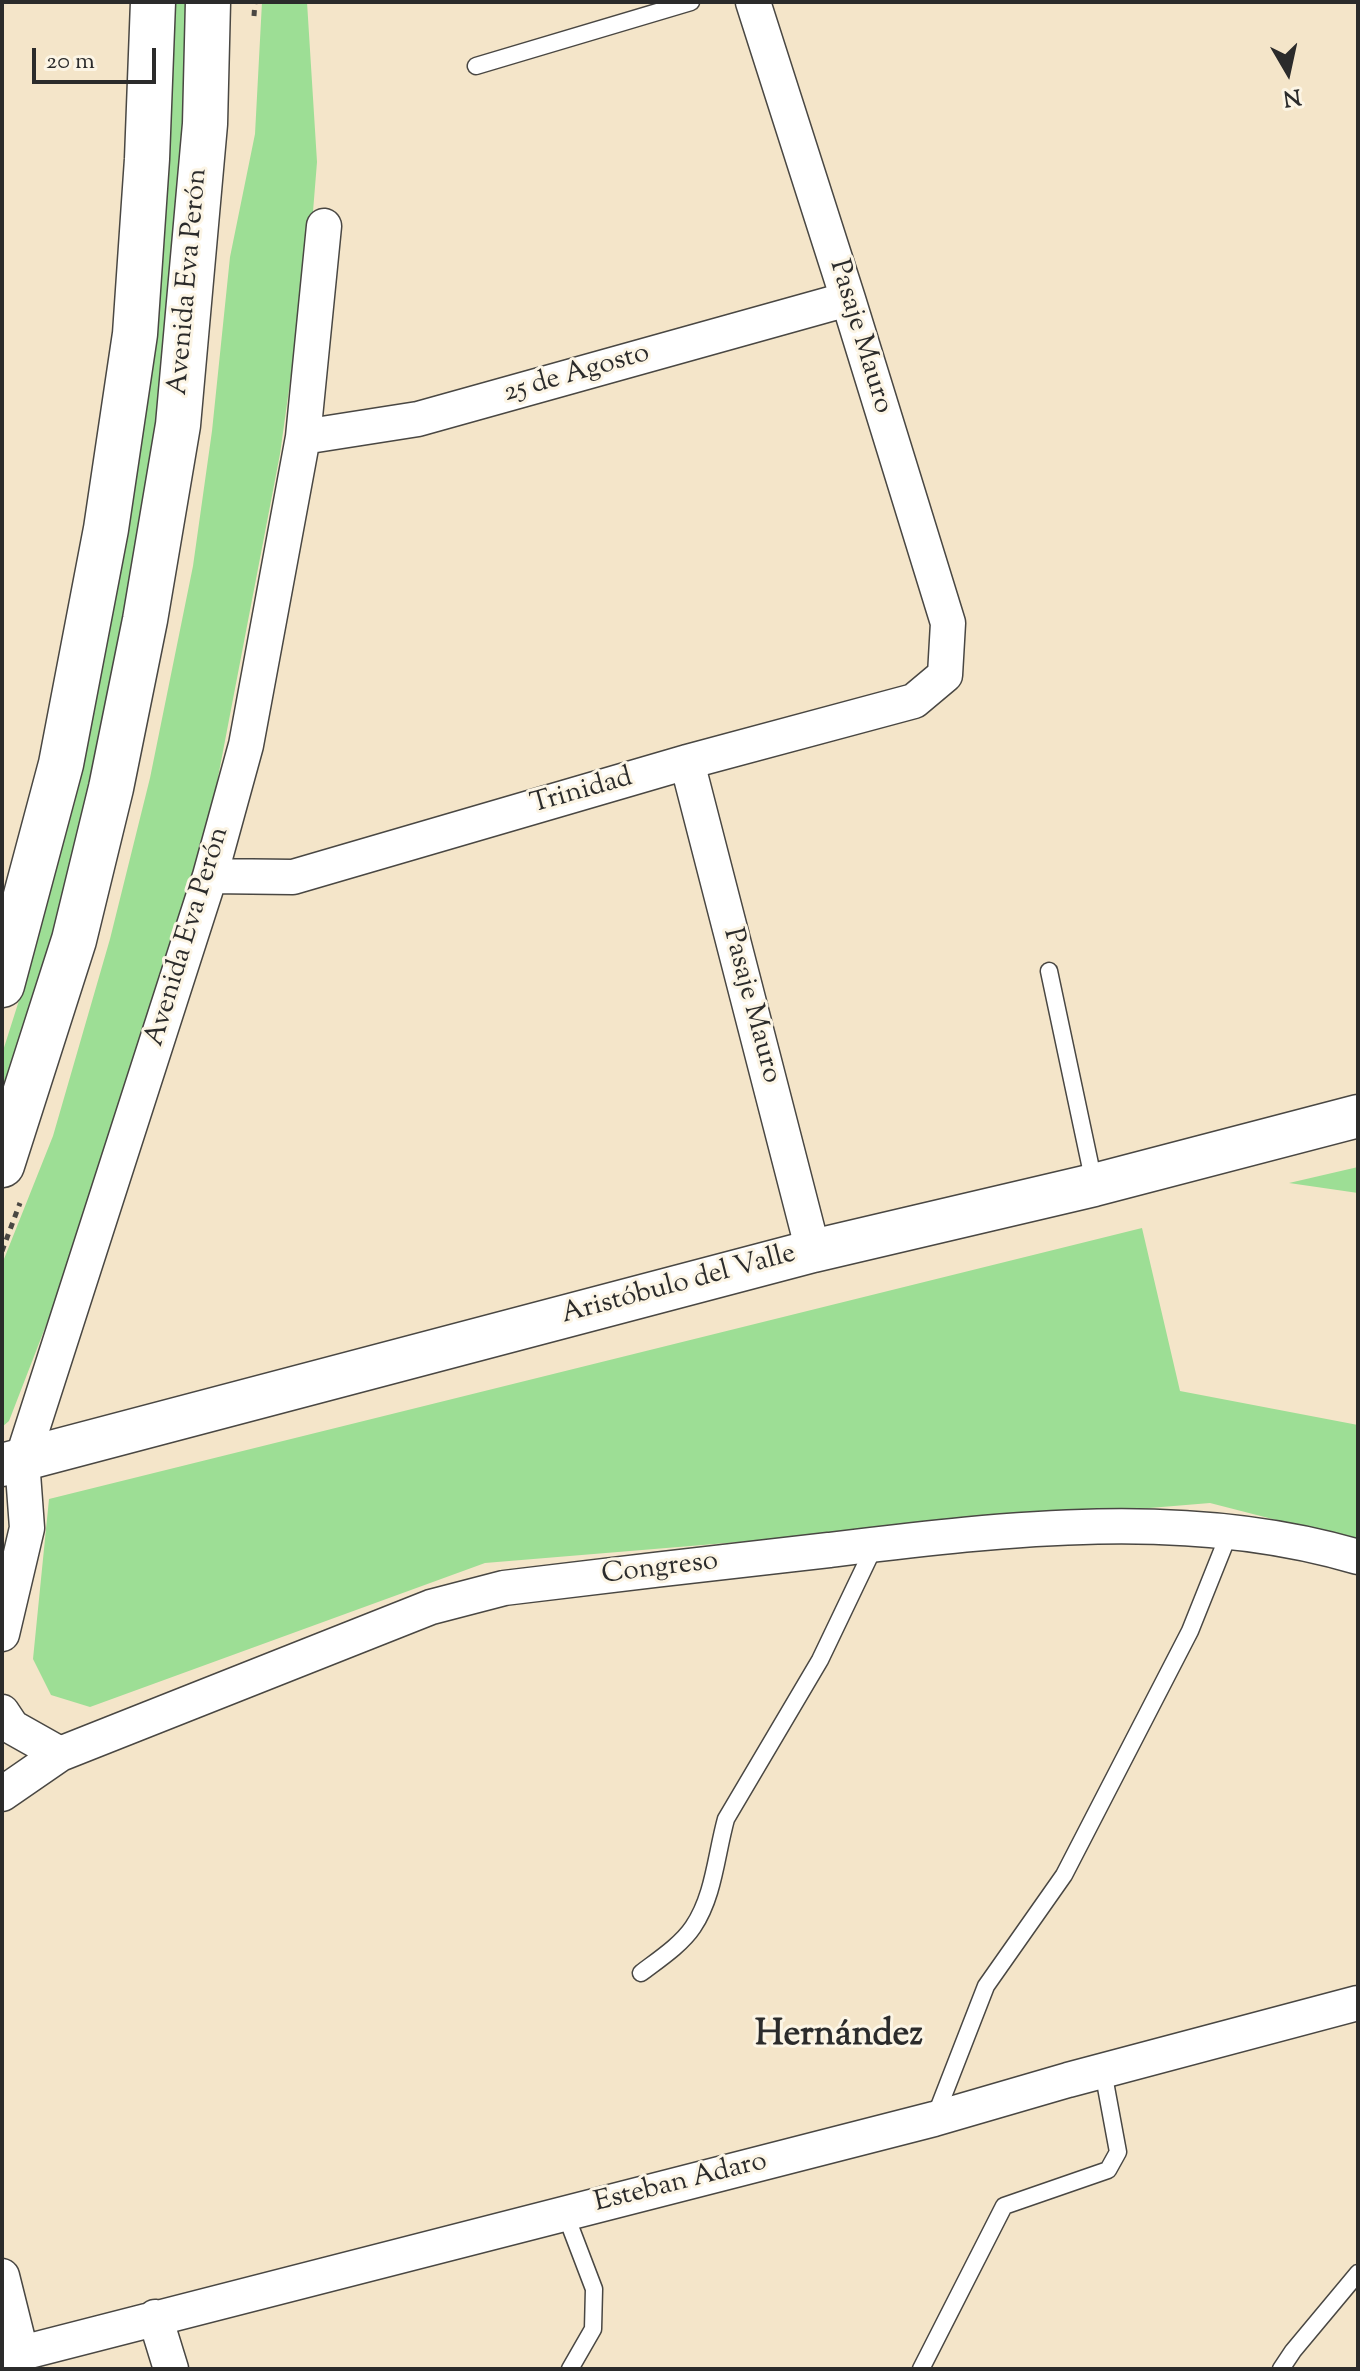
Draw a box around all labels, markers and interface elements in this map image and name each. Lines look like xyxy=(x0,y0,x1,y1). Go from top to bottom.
scale bar xyxy=(36,32,160,82)
north arrow xyxy=(1248,32,1328,112)
text: 20 m xyxy=(46,45,95,79)
text: N xyxy=(1281,79,1303,113)
street label: Avenida Eva Perón xyxy=(163,167,217,397)
street label: Pasaje Mauro xyxy=(820,256,898,418)
street label: 25 de Agosto xyxy=(500,338,654,412)
street label: Trinidad xyxy=(527,762,637,824)
street label: Avenida Eva Perón xyxy=(140,823,238,1051)
street label: Pasaje Mauro xyxy=(713,925,787,1087)
street label: Aristóbulo del Valle xyxy=(558,1239,800,1333)
street label: Congreso xyxy=(600,1546,720,1594)
district label: Hernández xyxy=(755,2016,923,2060)
street label: Esteban Adaro xyxy=(591,2146,771,2222)

